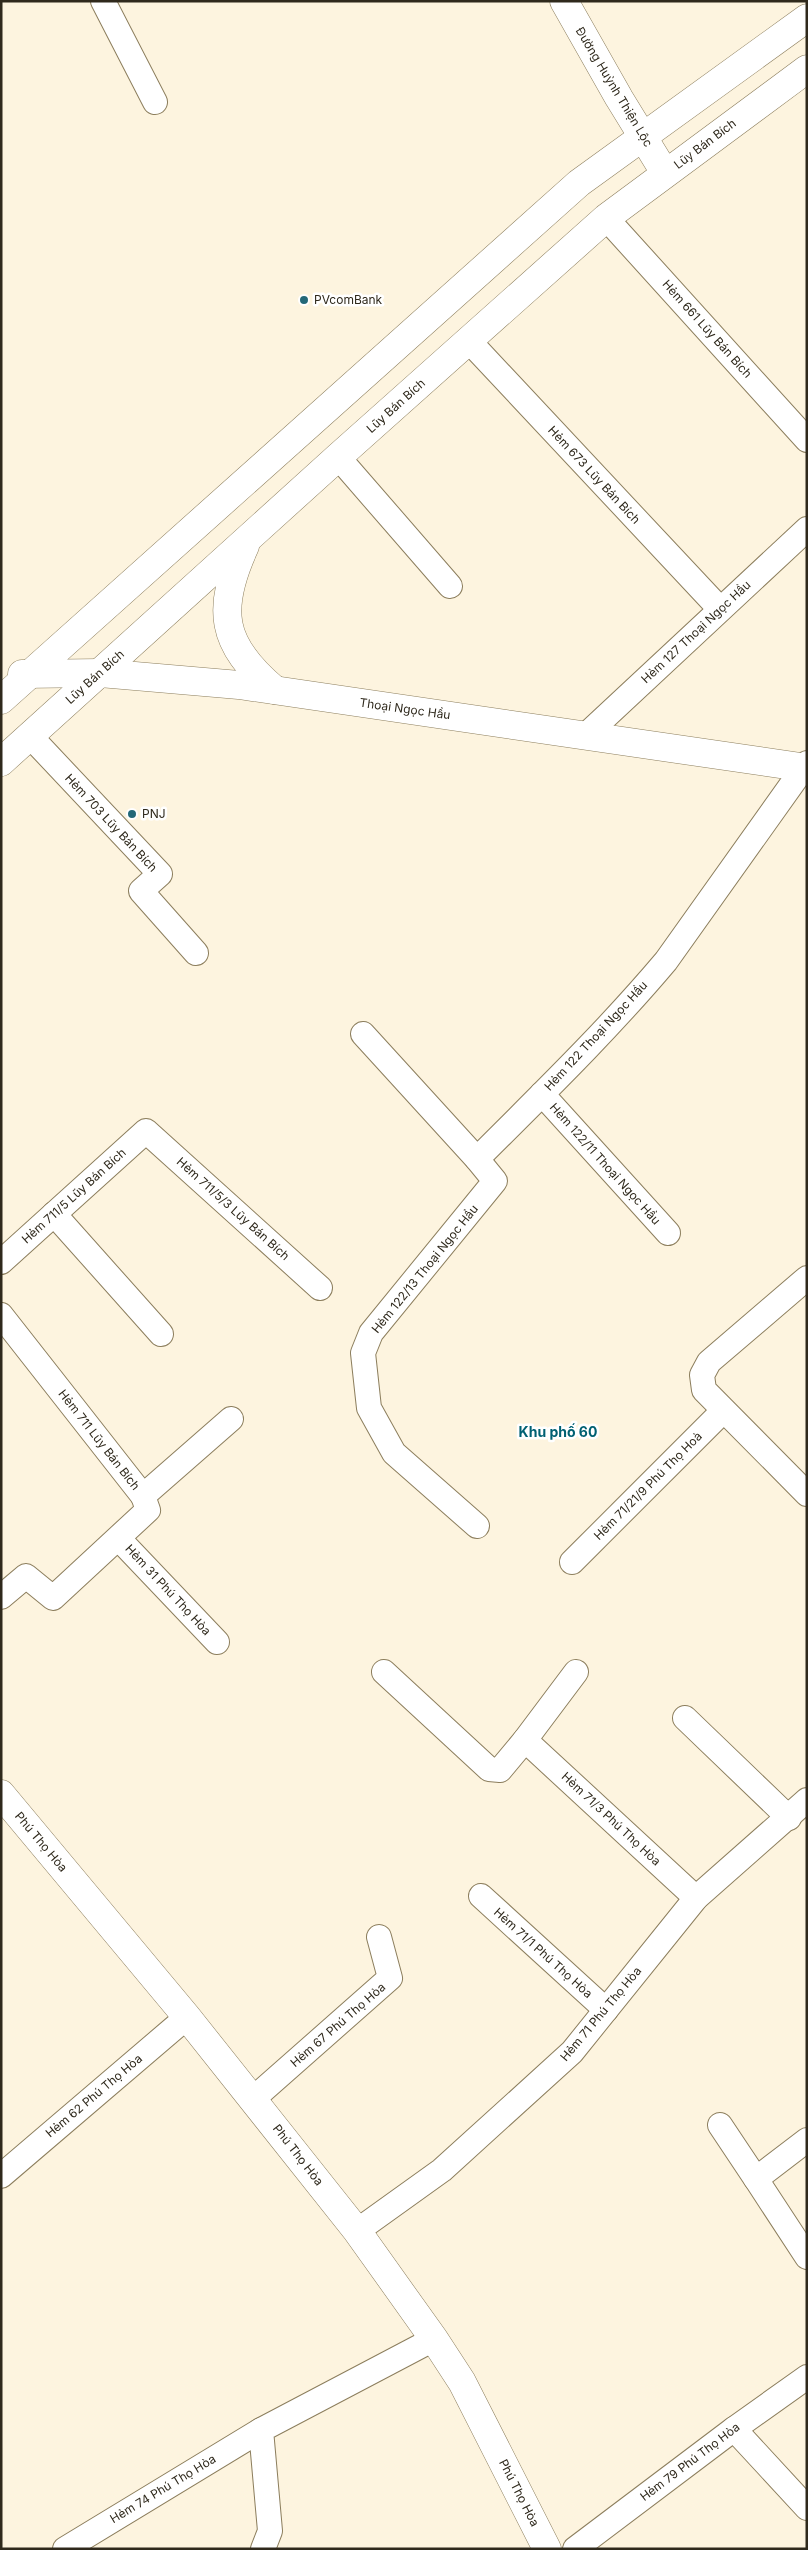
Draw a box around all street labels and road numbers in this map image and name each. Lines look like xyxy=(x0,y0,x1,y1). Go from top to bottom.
street label: Đường Huỳnh Thiện Lộc xyxy=(573,24,656,149)
street label: Lũy Bán Bích xyxy=(671,115,739,172)
street label: Hẻm 661 Lũy Bán Bích xyxy=(659,277,755,381)
street label: Lũy Bán Bích xyxy=(363,375,428,436)
street label: Hẻm 673 Lũy Bán Bích xyxy=(545,423,644,527)
street label: Hẻm 127 Thoại Ngọc Hầu xyxy=(638,577,753,686)
street label: Lũy Bán Bích xyxy=(62,646,127,707)
street label: Thoại Ngọc Hầu xyxy=(359,695,452,722)
street label: Hẻm 703 Lũy Bán Bích xyxy=(62,771,161,875)
street label: Hẻm 122 Thoại Ngọc Hầu xyxy=(541,978,650,1094)
street label: Hẻm 122/11 Thoại Ngọc Hầu xyxy=(547,1100,664,1228)
street label: Hẻm 711/5 Lũy Bán Bích xyxy=(18,1145,129,1246)
street label: Hẻm 711/5/3 Lũy Bán Bích xyxy=(174,1154,293,1263)
street label: Hẻm 122/13 Thoại Ngọc Hầu xyxy=(368,1201,481,1336)
street label: Hẻm 711 Lũy Bán Bích xyxy=(55,1386,143,1493)
street label: Hẻm 71/21/9 Phú Thọ Hoà xyxy=(590,1428,705,1543)
street label: Hẻm 31 Phú Thọ Hòa xyxy=(122,1541,214,1638)
street label: Hẻm 71/3 Phú Thọ Hòa xyxy=(559,1769,664,1869)
street label: Phú Thọ Hòa xyxy=(12,1809,71,1875)
street label: Hẻm 71/1 Phú Thọ Hòa xyxy=(491,1904,596,2001)
street label: Hẻm 71 Phú Thọ Hòa xyxy=(557,1963,644,2064)
street label: Hẻm 67 Phú Thọ Hòa xyxy=(287,1979,388,2070)
street label: Hẻm 62 Phú Thọ Hòa xyxy=(42,2051,145,2140)
street label: Phú Thọ Hòa xyxy=(270,2121,327,2188)
street label: Hẻm 79 Phú Thọ Hòa xyxy=(637,2419,742,2504)
street label: Hẻm 74 Phú Thọ Hòa xyxy=(107,2451,218,2526)
street label: Phú Thọ Hòa xyxy=(496,2457,543,2529)

